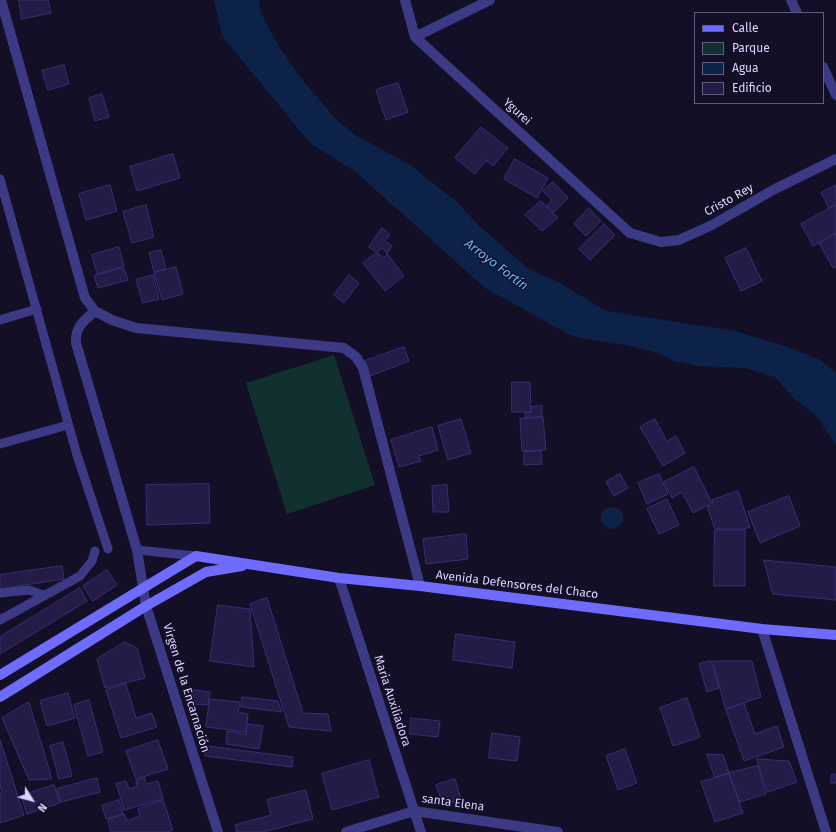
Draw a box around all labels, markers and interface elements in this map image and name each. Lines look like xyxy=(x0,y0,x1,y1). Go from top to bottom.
legend xyxy=(694,12,824,104)
text: Calle xyxy=(732,21,759,35)
text: Parque xyxy=(732,41,770,55)
text: Agua xyxy=(732,61,759,75)
text: Edificio xyxy=(732,81,772,95)
street label: Ygurei xyxy=(500,96,534,128)
street label: Cristo Rey xyxy=(702,181,756,219)
water label: Arroyo Fortín xyxy=(461,236,531,294)
street label: Avenida Defensores del Chaco xyxy=(435,568,599,602)
street label: Virgen de la Encarnación xyxy=(159,622,213,754)
street label: Maria Auxiliadora xyxy=(370,654,414,748)
north arrow xyxy=(12,780,52,820)
street label: santa Elena xyxy=(421,791,485,815)
text: N xyxy=(35,801,49,814)

